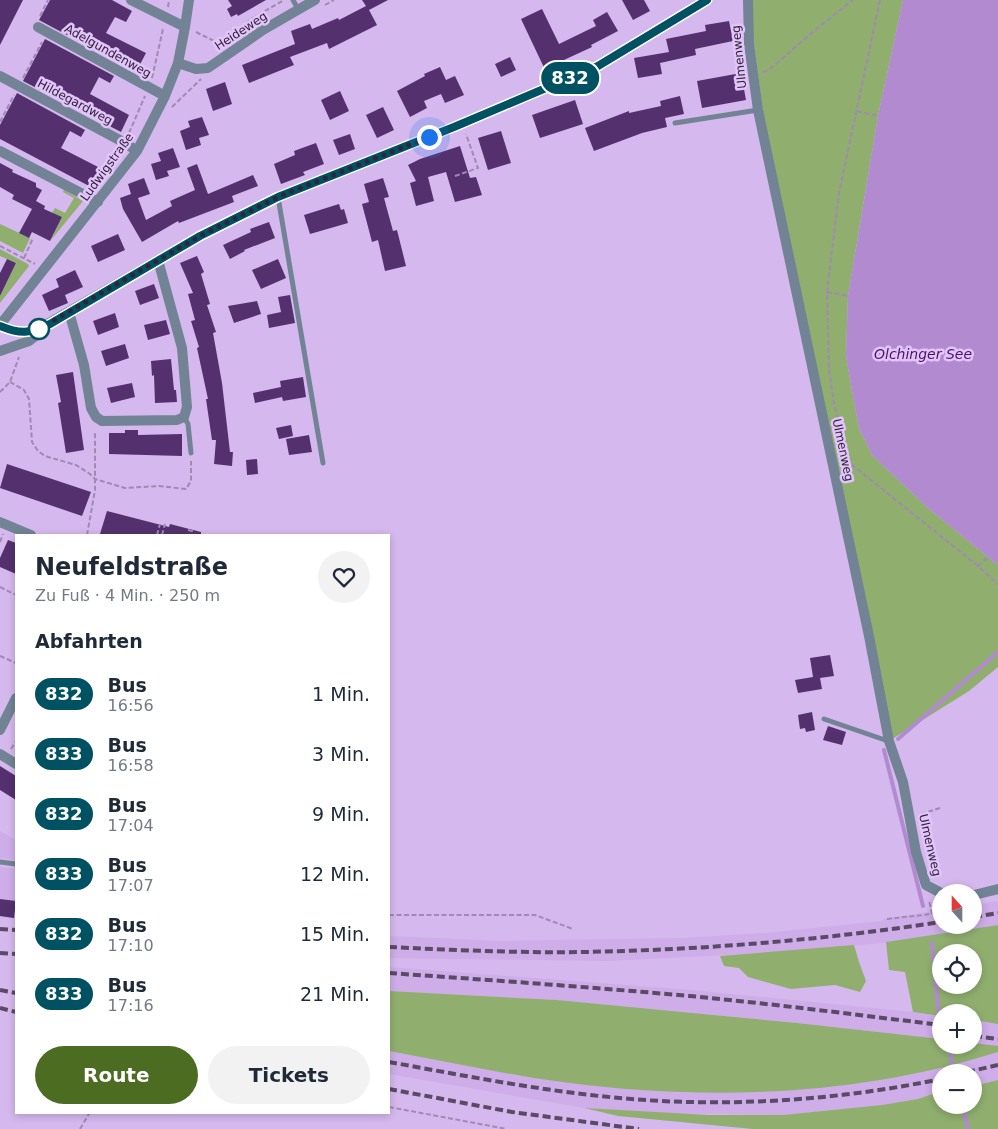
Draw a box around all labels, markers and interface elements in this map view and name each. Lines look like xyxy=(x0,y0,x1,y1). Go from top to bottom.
street label: Heideweg xyxy=(212,9,270,53)
street label: Adelgundenweg xyxy=(62,21,154,81)
street label: Ulmenweg xyxy=(729,25,749,89)
line badge: 832 xyxy=(541,62,599,94)
text: 832 xyxy=(551,67,589,88)
street label: Hildegardweg xyxy=(35,76,115,128)
your location xyxy=(417,125,442,150)
street label: Ludwigstraße xyxy=(78,130,136,204)
unlabelled marker xyxy=(28,318,50,340)
water label: Olchinger See xyxy=(874,346,972,362)
street label: Ulmenweg xyxy=(830,417,856,483)
button: heart xyxy=(318,551,370,603)
text: Neufeldstraße xyxy=(35,553,228,581)
text: Zu Fuß · 4 Min. · 250 m xyxy=(35,586,220,605)
text: Abfahrten xyxy=(35,630,143,652)
text: Bus xyxy=(108,674,147,696)
text: 832 xyxy=(45,683,83,704)
text: 1 Min. xyxy=(312,683,370,705)
text: 16:56 xyxy=(108,696,154,715)
text: Bus xyxy=(108,734,147,756)
text: 833 xyxy=(45,743,83,764)
text: 3 Min. xyxy=(312,743,370,765)
text: 16:58 xyxy=(108,756,154,775)
text: Bus xyxy=(108,794,147,816)
text: 832 xyxy=(45,803,83,824)
text: 9 Min. xyxy=(312,803,370,825)
street label: Ulmenweg xyxy=(916,812,944,878)
text: 17:04 xyxy=(108,816,154,835)
text: Bus xyxy=(108,854,147,876)
text: 833 xyxy=(45,863,83,884)
text: 12 Min. xyxy=(300,863,370,885)
text: 17:07 xyxy=(108,876,154,895)
north arrow xyxy=(932,884,982,934)
map controls xyxy=(932,884,982,1114)
text: Bus xyxy=(108,914,147,936)
text: 832 xyxy=(45,923,83,944)
text: 15 Min. xyxy=(300,923,370,945)
text: 17:10 xyxy=(108,936,154,955)
button: locate xyxy=(932,944,982,994)
text: Bus xyxy=(108,974,147,996)
text: 833 xyxy=(45,983,83,1004)
text: 21 Min. xyxy=(300,983,370,1005)
text: 17:16 xyxy=(108,996,154,1015)
button: + xyxy=(932,1004,982,1054)
button: Route xyxy=(35,1046,198,1104)
button: Tickets xyxy=(208,1046,370,1104)
button: − xyxy=(932,1064,982,1114)

